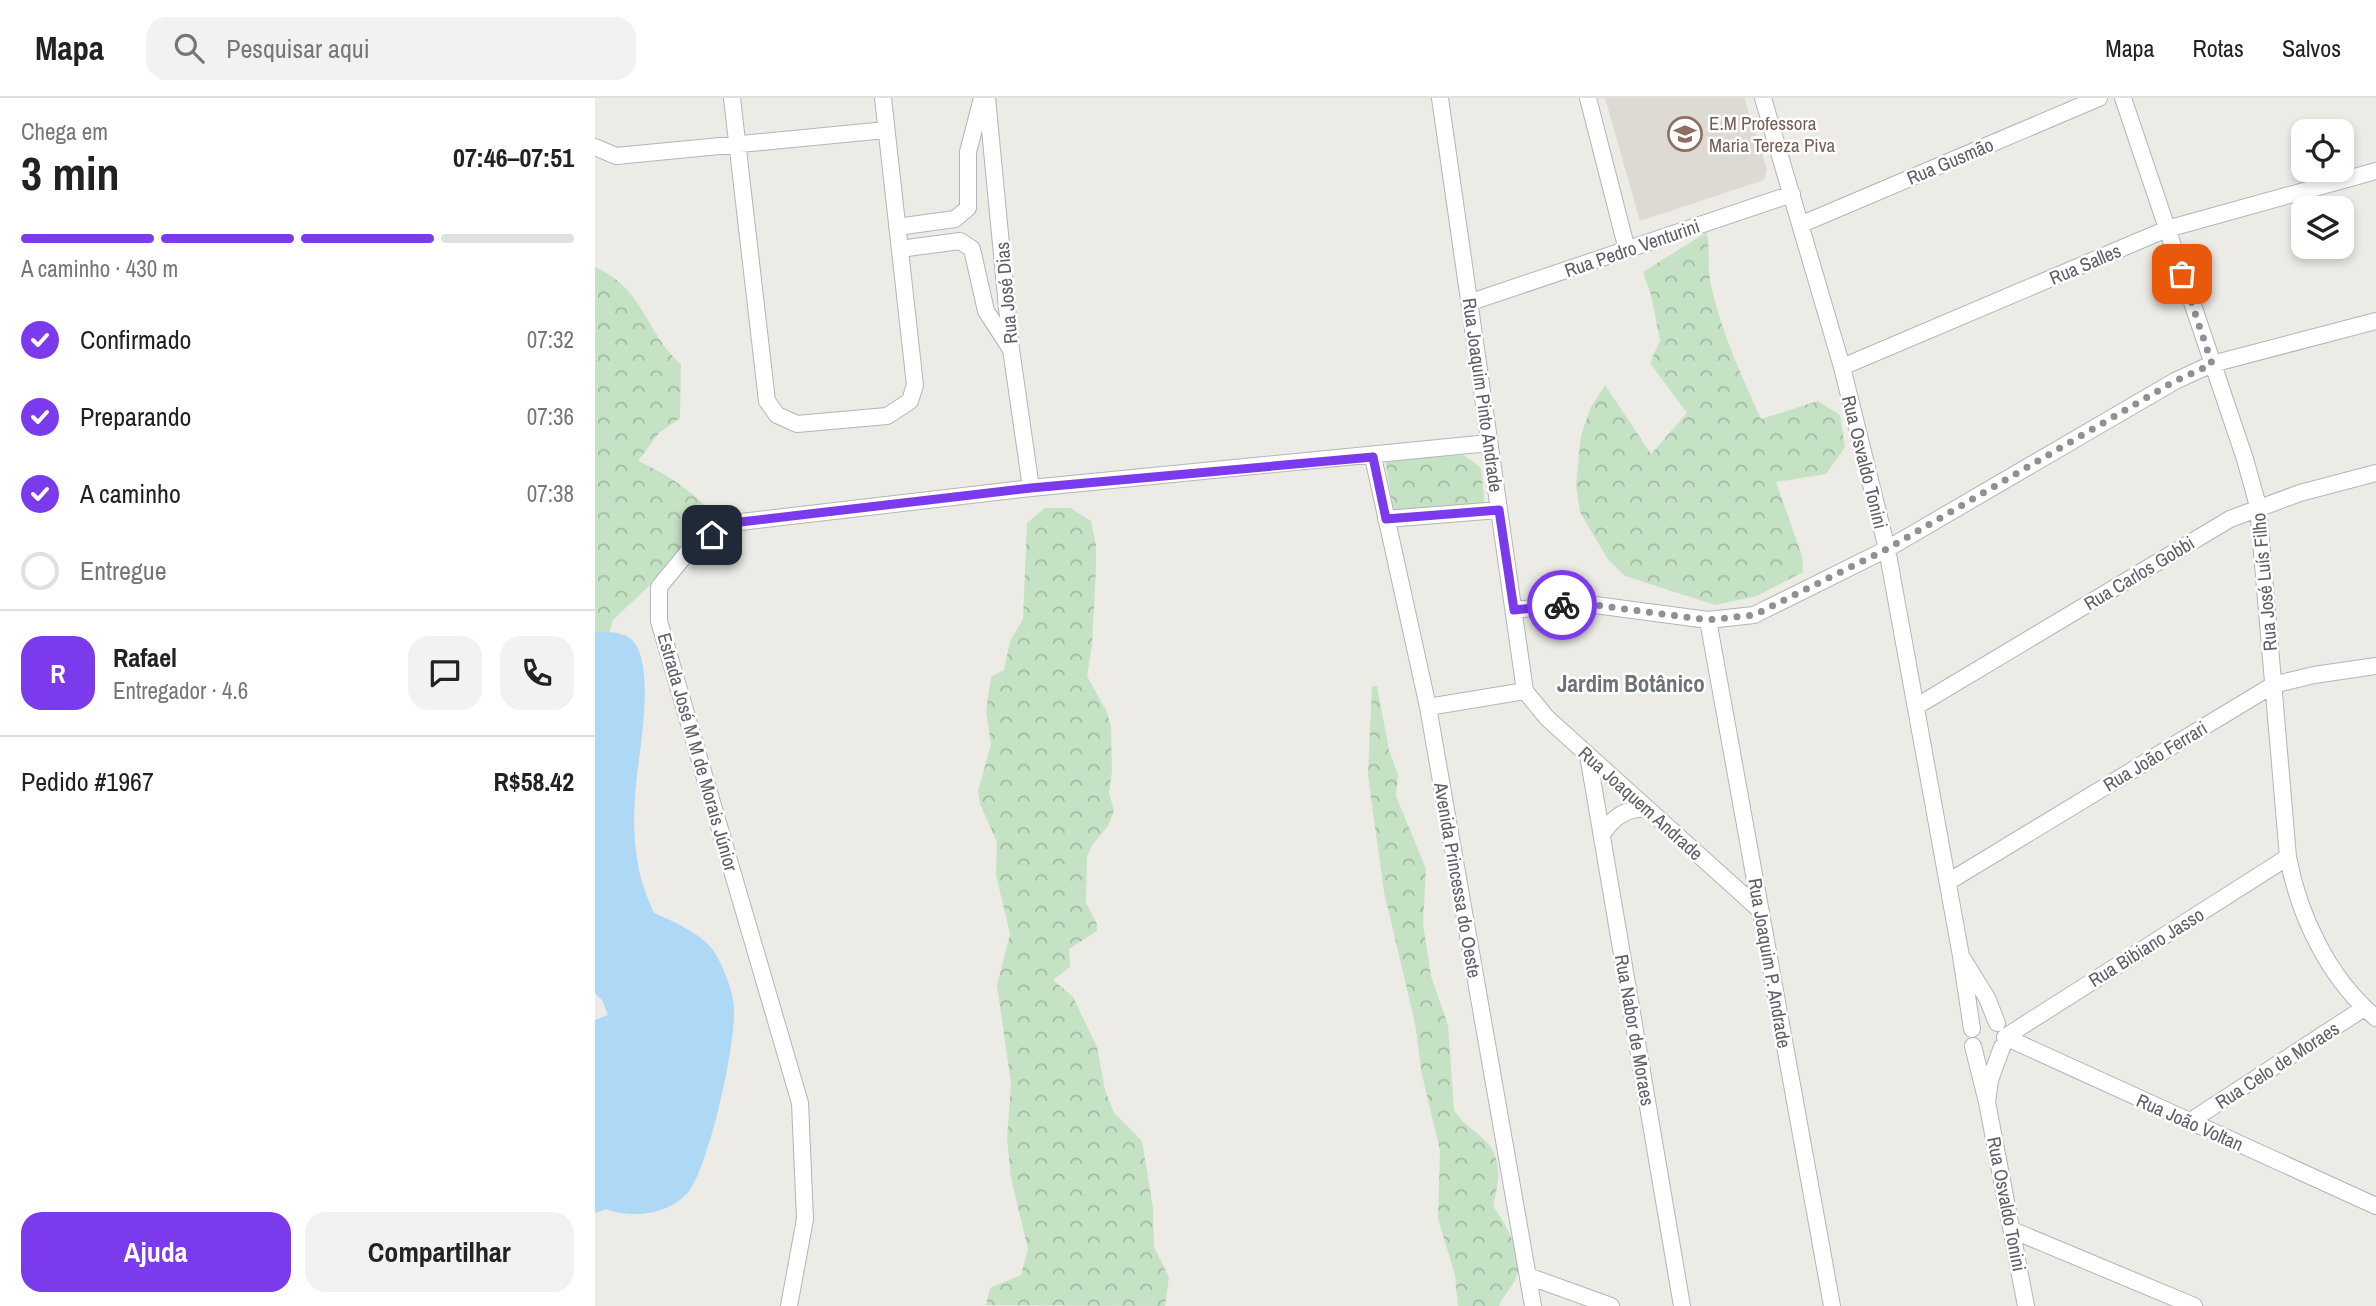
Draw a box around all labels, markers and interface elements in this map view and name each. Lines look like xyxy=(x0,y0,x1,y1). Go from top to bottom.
search box xyxy=(146,17,636,80)
text: Mapa xyxy=(35,26,104,70)
icon: search xyxy=(170,29,208,67)
text: Pesquisar aqui xyxy=(226,31,370,66)
text: Mapa xyxy=(2105,32,2155,64)
text: Rotas xyxy=(2193,32,2244,64)
text: Salvos xyxy=(2282,32,2341,64)
place label: E.M Professora Maria Tereza Piva xyxy=(1709,110,1835,158)
school or university icon: E.M Professora Maria Tereza Piva xyxy=(1666,115,1704,153)
text: Chega em xyxy=(21,116,108,147)
map controls xyxy=(2291,119,2354,259)
button: locate xyxy=(2291,119,2354,182)
street label: Rua Gusmão xyxy=(1903,131,1997,191)
text: 07:46–07:51 xyxy=(453,140,574,175)
text: 3 min xyxy=(21,142,120,204)
button: layers xyxy=(2291,196,2354,259)
street label: Rua Pedro Venturini xyxy=(1561,213,1703,283)
street label: Rua Salles xyxy=(2045,237,2125,291)
street label: Rua José Dias xyxy=(989,241,1023,345)
pin xyxy=(2152,244,2212,304)
text: A caminho · 430 m xyxy=(21,253,178,284)
icon: bag xyxy=(2163,255,2201,293)
street label: Rua Joaquim Pinto Andrade xyxy=(1457,296,1509,494)
icon: check xyxy=(21,321,59,359)
text: Confirmado xyxy=(80,322,191,357)
text: 07:32 xyxy=(527,324,574,355)
street label: Rua Osvaldo Tonini xyxy=(1836,393,1894,531)
icon: check xyxy=(21,398,59,436)
text: Preparando xyxy=(80,399,191,434)
text: 07:36 xyxy=(527,401,574,432)
icon: check xyxy=(21,475,59,513)
text: A caminho xyxy=(80,476,181,511)
text: 07:38 xyxy=(527,478,574,509)
pin xyxy=(682,505,742,565)
street label: Rua José Luís Filho xyxy=(2245,512,2283,652)
icon: home xyxy=(693,516,731,554)
street label: Rua Carlos Gobbi xyxy=(2079,530,2199,616)
text: Entregue xyxy=(80,553,167,588)
courier xyxy=(1527,570,1597,640)
icon: bike xyxy=(1543,586,1581,624)
street label: Estrada José M M de Morais Júnior xyxy=(651,630,745,875)
button: chat xyxy=(408,636,482,710)
button: phone xyxy=(500,636,574,710)
text: Rafael xyxy=(113,640,177,675)
text: R xyxy=(50,656,66,691)
district label: Jardim Botânico xyxy=(1557,668,1705,699)
text: Entregador · 4.6 xyxy=(113,675,248,706)
street label: Rua João Ferrari xyxy=(2098,715,2212,797)
street label: Rua Joaquem Andrade xyxy=(1573,740,1709,866)
text: Pedido #1967 xyxy=(21,764,154,799)
text: R$58.42 xyxy=(493,764,574,799)
street label: Avenida Princessa do Oeste xyxy=(1428,779,1488,980)
street label: Rua Joaquim P. Andrade xyxy=(1742,876,1798,1050)
street label: Rua Bibiano Jasso xyxy=(2083,901,2209,993)
street label: Rua Nabor de Moraes xyxy=(1609,952,1661,1108)
street label: Rua Celo de Moraes xyxy=(2210,1015,2344,1115)
street label: Rua João Voltan xyxy=(2132,1087,2248,1157)
street label: Rua Osvaldo Tonini xyxy=(1981,1134,2033,1274)
button: Ajuda xyxy=(21,1212,291,1292)
button: Compartilhar xyxy=(305,1212,574,1292)

